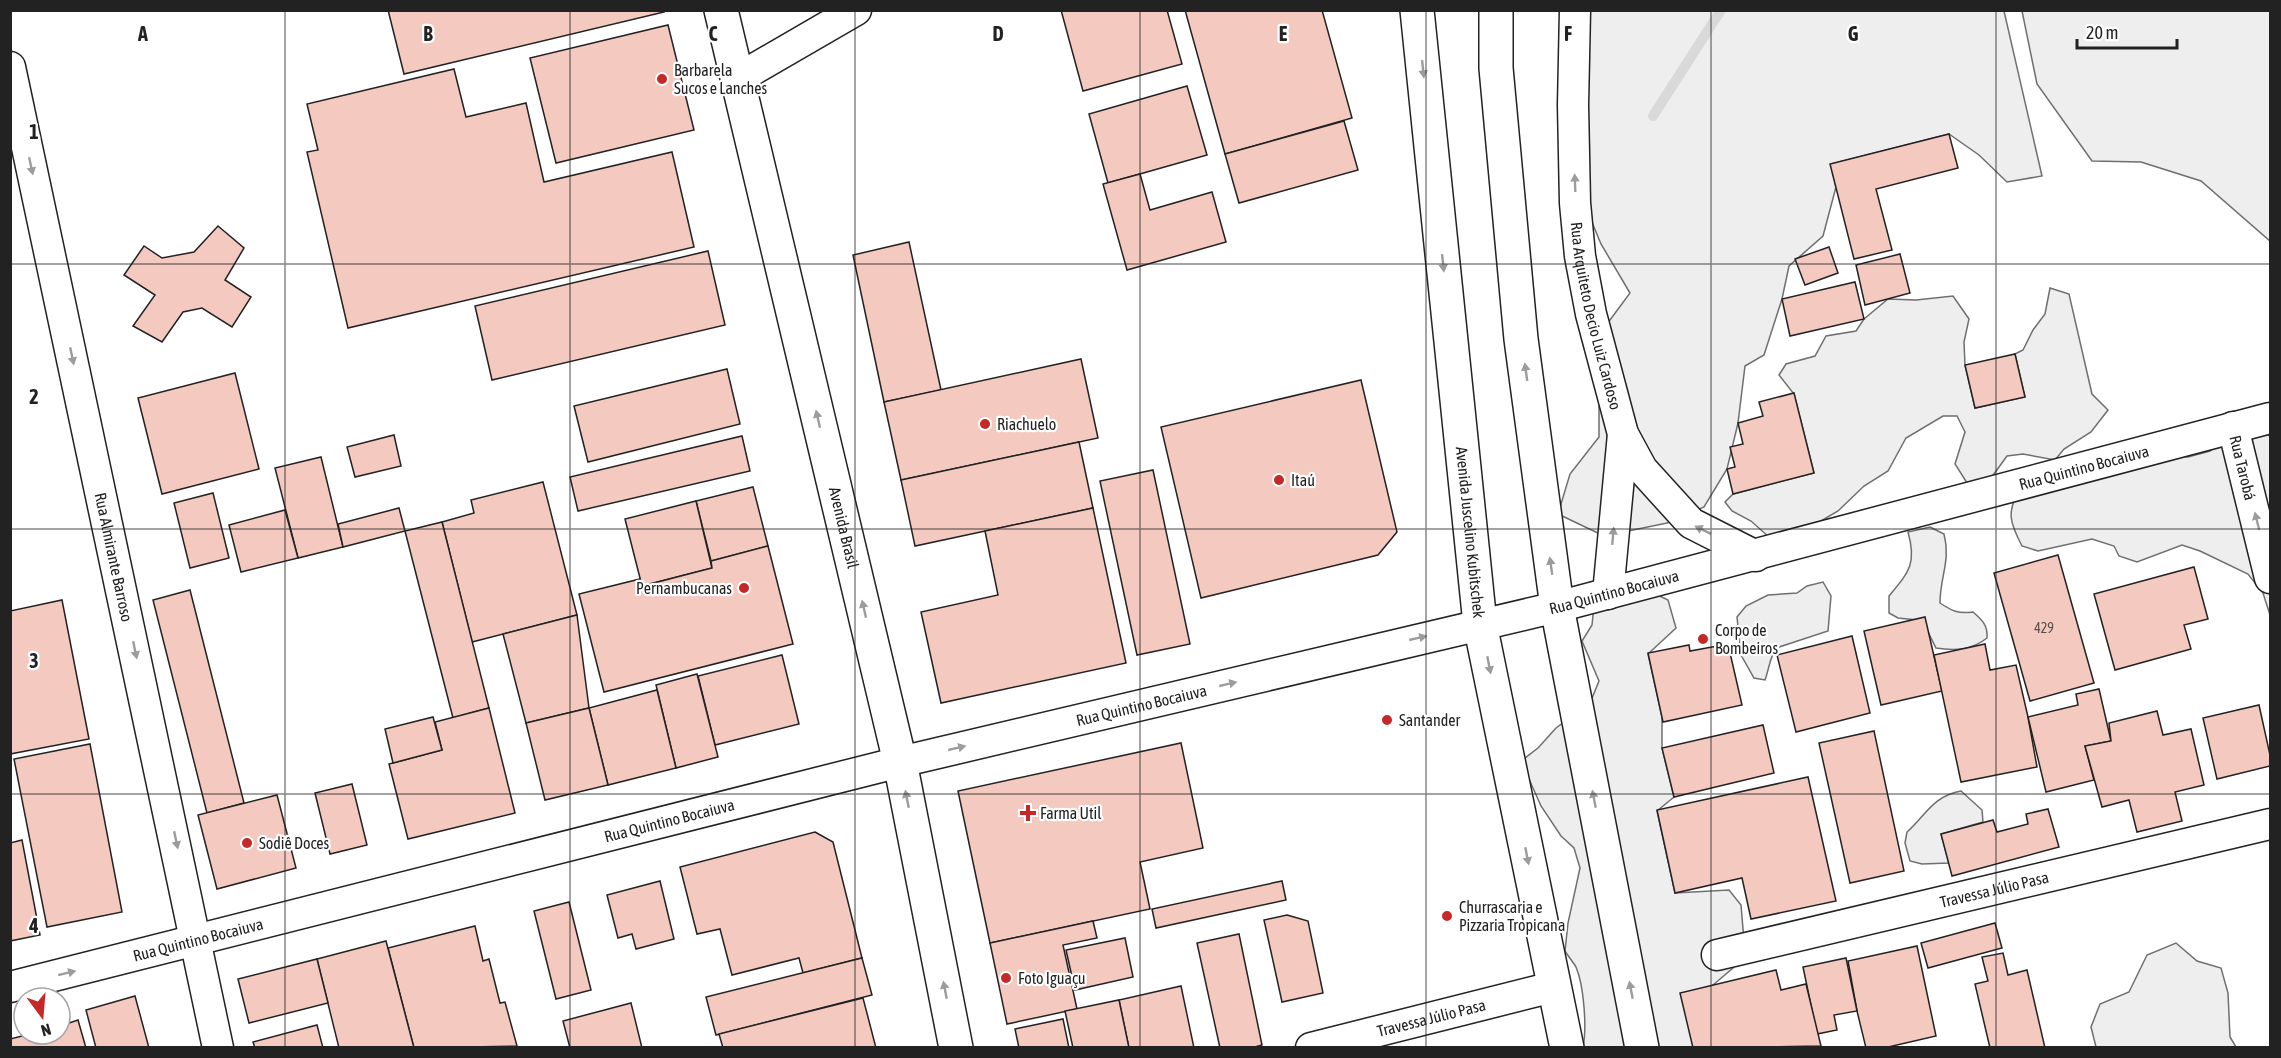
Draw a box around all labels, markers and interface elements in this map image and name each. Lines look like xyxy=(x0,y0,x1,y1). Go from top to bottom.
scale bar xyxy=(2077,12,2178,50)
text: A xyxy=(137,22,148,45)
text: B xyxy=(423,22,433,45)
text: C xyxy=(709,22,718,45)
text: D xyxy=(992,22,1004,45)
text: E xyxy=(1279,22,1288,45)
text: F xyxy=(1564,22,1572,45)
text: G xyxy=(1848,22,1859,45)
text: 20 m xyxy=(2086,22,2118,43)
one-way arrow xyxy=(1418,59,1428,78)
place label: Barbarela Sucos e Lanches xyxy=(674,61,768,97)
marker: Barbarela Sucos e Lanches xyxy=(655,72,669,86)
text: 1 xyxy=(29,120,39,143)
one-way arrow xyxy=(27,156,37,175)
one-way arrow xyxy=(1570,173,1580,192)
street label: Rua Arquiteto Decio Luiz Cardoso xyxy=(1568,221,1625,412)
one-way arrow xyxy=(1438,253,1448,272)
one-way arrow xyxy=(68,347,77,366)
one-way arrow xyxy=(1521,363,1530,382)
text: 2 xyxy=(29,385,39,408)
one-way arrow xyxy=(813,410,823,428)
place label: Riachuelo xyxy=(997,415,1056,433)
marker: Riachuelo xyxy=(978,417,992,431)
street label: Rua Tarobá xyxy=(2226,434,2260,502)
street label: Rua Quintino Bocaiuva xyxy=(2017,442,2151,493)
street label: Avenida Juscelino Kubitschek xyxy=(1453,446,1488,619)
place label: Itaú xyxy=(1291,471,1315,489)
marker: Itaú xyxy=(1272,473,1286,487)
street label: Avenida Brasil xyxy=(826,485,863,571)
street label: Rua Almirante Barroso xyxy=(91,491,136,623)
one-way arrow xyxy=(2251,512,2261,531)
one-way arrow xyxy=(1695,525,1712,534)
one-way arrow xyxy=(1608,526,1618,545)
one-way arrow xyxy=(1547,556,1556,575)
street label: Rua Quintino Bocaiuva xyxy=(1547,566,1681,618)
place label: Pernambucanas xyxy=(636,579,732,597)
marker: Pernambucanas xyxy=(737,581,751,595)
one-way arrow xyxy=(858,599,868,618)
house number: 429 xyxy=(2034,620,2054,636)
place label: Corpo de Bombeiros xyxy=(1715,621,1778,657)
marker: Corpo de Bombeiros xyxy=(1696,632,1710,646)
one-way arrow xyxy=(1409,633,1427,643)
one-way arrow xyxy=(131,641,140,660)
text: 3 xyxy=(29,649,39,672)
one-way arrow xyxy=(1485,656,1494,675)
one-way arrow xyxy=(1219,678,1237,688)
street label: Rua Quintino Bocaiuva xyxy=(1074,681,1208,729)
place label: Santander xyxy=(1399,711,1461,729)
marker: Santander xyxy=(1380,713,1394,727)
one-way arrow xyxy=(948,743,967,752)
one-way arrow xyxy=(902,789,911,808)
one-way arrow xyxy=(1589,789,1598,808)
street label: Rua Quintino Bocaiuva xyxy=(602,795,736,845)
place label: Farma Util xyxy=(1040,804,1102,822)
marker: Farma Util xyxy=(1021,806,1035,820)
one-way arrow xyxy=(172,831,181,850)
place label: Sodiê Doces xyxy=(259,834,330,852)
marker: Sodiê Doces xyxy=(240,836,254,850)
one-way arrow xyxy=(1523,847,1532,866)
street label: Travessa Júlio Pasa xyxy=(1938,868,2051,911)
place label: Churrascaria e Pizzaria Tropicana xyxy=(1459,898,1565,935)
marker: Churrascaria e Pizzaria Tropicana xyxy=(1440,909,1454,923)
text: 4 xyxy=(28,914,39,937)
street label: Rua Quintino Bocaiuva xyxy=(131,914,265,965)
one-way arrow xyxy=(58,968,76,978)
place label: Foto Iguaçu xyxy=(1018,969,1086,988)
marker: Foto Iguaçu xyxy=(999,971,1013,985)
one-way arrow xyxy=(940,980,949,999)
one-way arrow xyxy=(1626,980,1635,999)
north arrow xyxy=(12,986,72,1046)
street label: Travessa Júlio Pasa xyxy=(1375,995,1487,1040)
text: N xyxy=(39,1020,53,1040)

